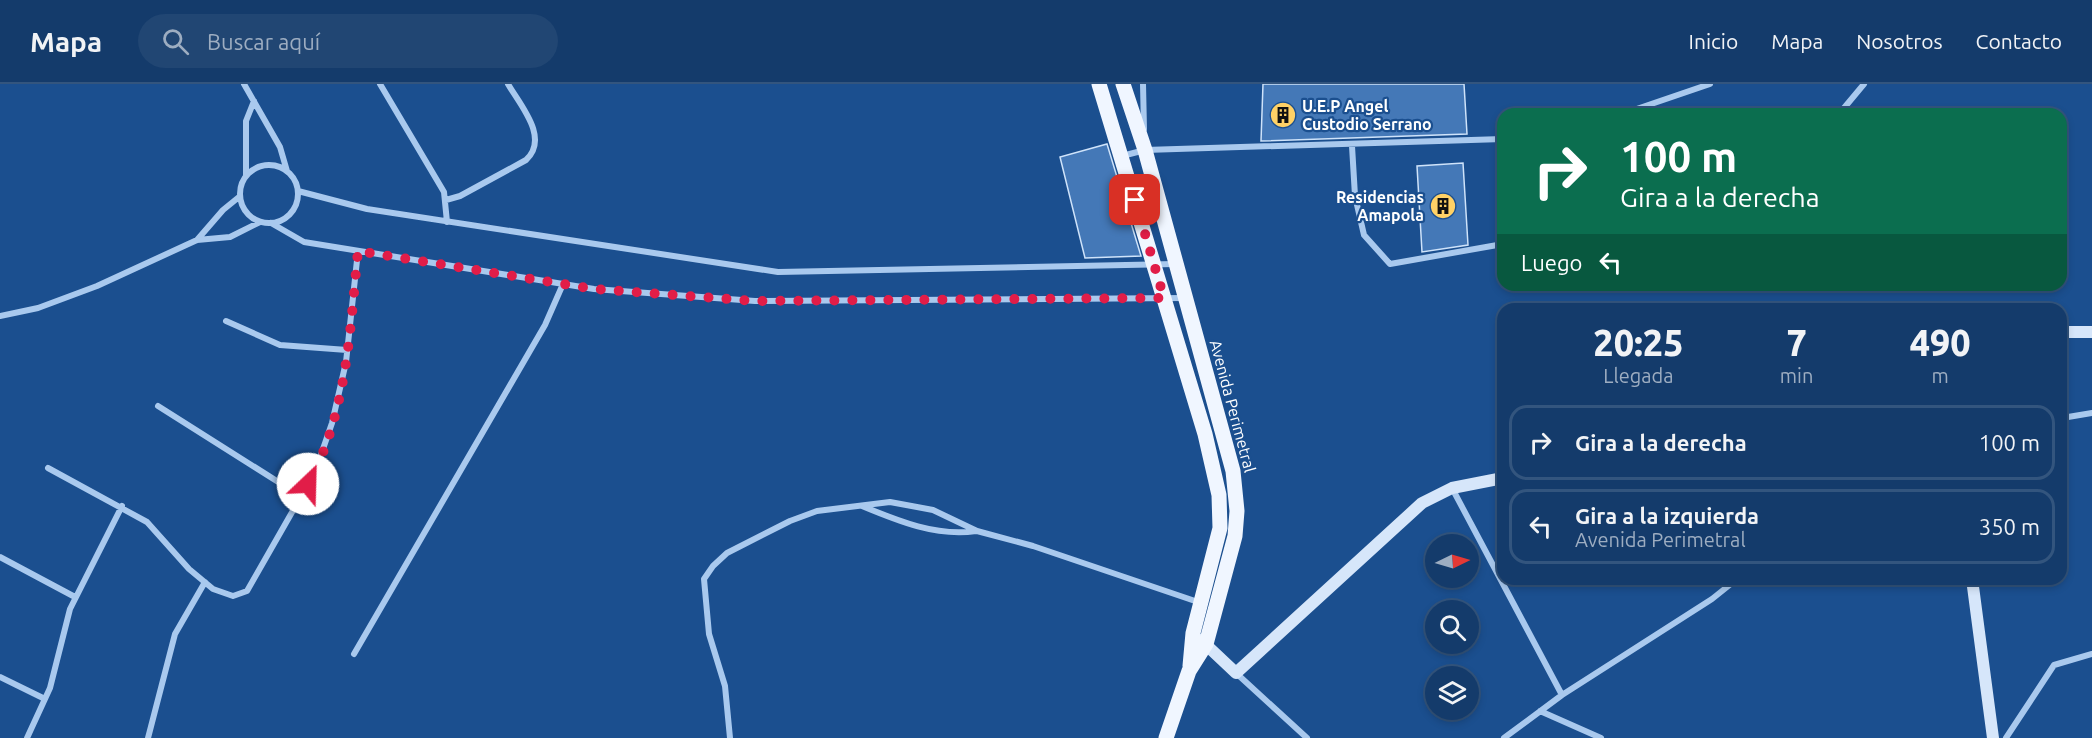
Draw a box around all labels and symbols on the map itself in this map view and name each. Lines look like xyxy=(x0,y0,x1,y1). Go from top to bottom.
place label: U.E.P Angel Custodio Serrano xyxy=(1302,97,1432,133)
building icon: U.E.P Angel Custodio Serrano xyxy=(1268,100,1298,130)
pin xyxy=(1109,174,1160,225)
place label: Residencias Amapola xyxy=(1336,188,1424,224)
building icon: Residencias Amapola xyxy=(1428,191,1458,221)
street label: Avenida Perimetral xyxy=(1207,338,1259,474)
position arrow xyxy=(276,452,340,516)
north arrow xyxy=(1425,534,1479,588)

